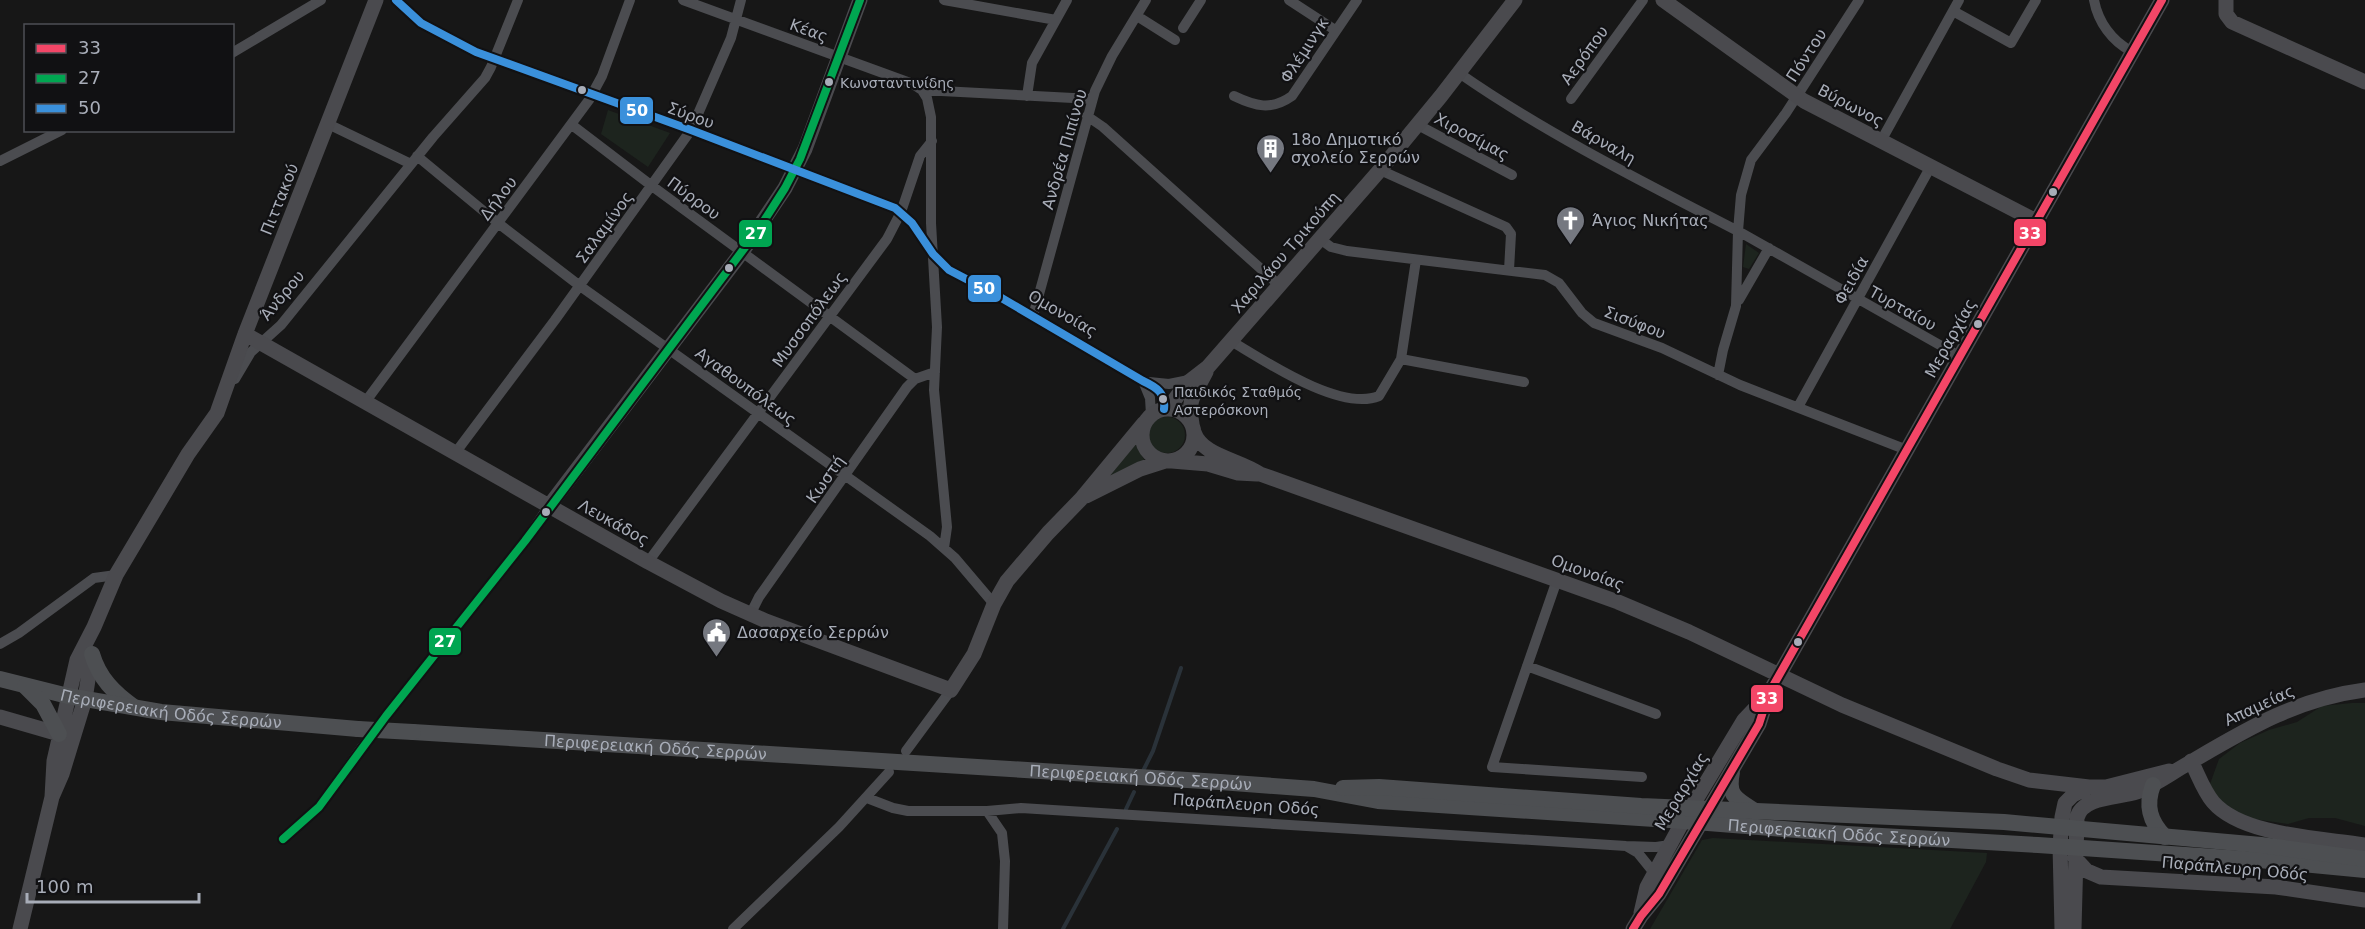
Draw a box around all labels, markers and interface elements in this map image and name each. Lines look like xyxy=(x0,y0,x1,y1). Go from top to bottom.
street label: Φλέμινγκ xyxy=(1276,14,1333,87)
street label: Κέας xyxy=(787,15,830,46)
street label: Αερόπου xyxy=(1557,22,1612,88)
legend xyxy=(24,24,234,132)
street label: Πόντου xyxy=(1782,25,1831,85)
text: 33 xyxy=(78,37,101,58)
text: 27 xyxy=(78,67,101,88)
place label: Κωνσταντινίδης xyxy=(840,75,954,91)
marker: Κωνσταντινίδης xyxy=(823,76,835,88)
street label: Βύρωνος xyxy=(1815,80,1887,131)
unlabelled marker xyxy=(576,84,588,96)
street label: Ανδρέα Πιπίνου xyxy=(1038,87,1091,212)
line badge: 50 xyxy=(619,96,654,125)
text: 50 xyxy=(78,97,101,118)
street label: Σύρου xyxy=(665,98,717,133)
text: 50 xyxy=(626,101,648,120)
street label: Χιροσίμας xyxy=(1431,109,1512,164)
street label: Βάρναλη xyxy=(1568,117,1639,168)
place label: 18ο Δημοτικό σχολείο Σερρών xyxy=(1291,130,1420,167)
building icon: 18ο Δημοτικό σχολείο Σερρών xyxy=(1254,132,1286,174)
street label: Πιττακού xyxy=(256,161,302,238)
street label: Δήλου xyxy=(476,173,521,224)
street label: Πύρρου xyxy=(664,173,724,224)
unlabelled marker xyxy=(2047,186,2059,198)
street label: Σαλαμίνος xyxy=(572,188,637,267)
street label: Χαριλάου Τρικούπη xyxy=(1227,188,1343,317)
church icon: Άγιος Νικήτας xyxy=(1555,204,1587,246)
place label: Άγιος Νικήτας xyxy=(1592,211,1709,230)
line badge: 33 xyxy=(2013,218,2047,247)
line badge: 27 xyxy=(738,219,773,248)
text: 27 xyxy=(745,224,767,243)
text: 33 xyxy=(2019,224,2041,243)
street label: Φειδία xyxy=(1830,253,1872,308)
unlabelled marker xyxy=(723,262,735,274)
street label: Άνδρου xyxy=(256,267,309,324)
street label: Μυσσοπόλεως xyxy=(768,268,850,371)
line badge: 50 xyxy=(967,274,1002,303)
text: 50 xyxy=(973,279,995,298)
street label: Τυρταίου xyxy=(1865,282,1940,335)
street label: Ομονοίας xyxy=(1025,286,1101,341)
street label: Μεραρχίας xyxy=(1921,295,1980,381)
street label: Σισύφου xyxy=(1601,302,1668,343)
unlabelled marker xyxy=(1972,318,1984,330)
street label: Αγαθουπόλεως xyxy=(692,343,800,429)
place label: Παιδικός Σταθμός Αστερόσκονη xyxy=(1174,384,1302,418)
marker: Παιδικός Σταθμός Αστερόσκονη xyxy=(1157,393,1169,405)
street label: Κωστή xyxy=(802,452,849,507)
street label: Λευκάδος xyxy=(575,495,652,550)
unlabelled marker xyxy=(540,506,552,518)
street label: Ομονοίας xyxy=(1549,550,1627,595)
public building icon: Δασαρχείο Σερρών xyxy=(700,616,732,658)
place label: Δασαρχείο Σερρών xyxy=(737,623,889,642)
line badge: 27 xyxy=(428,627,462,656)
text: 27 xyxy=(434,632,456,651)
unlabelled marker xyxy=(1792,636,1804,648)
street label: Απαμείας xyxy=(2221,681,2297,730)
line badge: 33 xyxy=(1750,684,1784,713)
street label: Περιφερειακή Οδός Σερρών xyxy=(58,685,282,732)
text: 33 xyxy=(1756,689,1778,708)
street label: Περιφερειακή Οδός Σερρών xyxy=(544,731,767,764)
street label: Μεραρχίας xyxy=(1651,749,1712,834)
street label: Περιφερειακή Οδός Σερρών xyxy=(1029,761,1253,794)
street label: Παράπλευρη Οδός xyxy=(1172,790,1320,819)
street label: Περιφερειακή Οδός Σερρών xyxy=(1727,816,1951,850)
street label: Παράπλευρη Οδός xyxy=(2161,853,2309,884)
scale bar xyxy=(27,866,200,904)
text: 100 m xyxy=(36,876,94,897)

